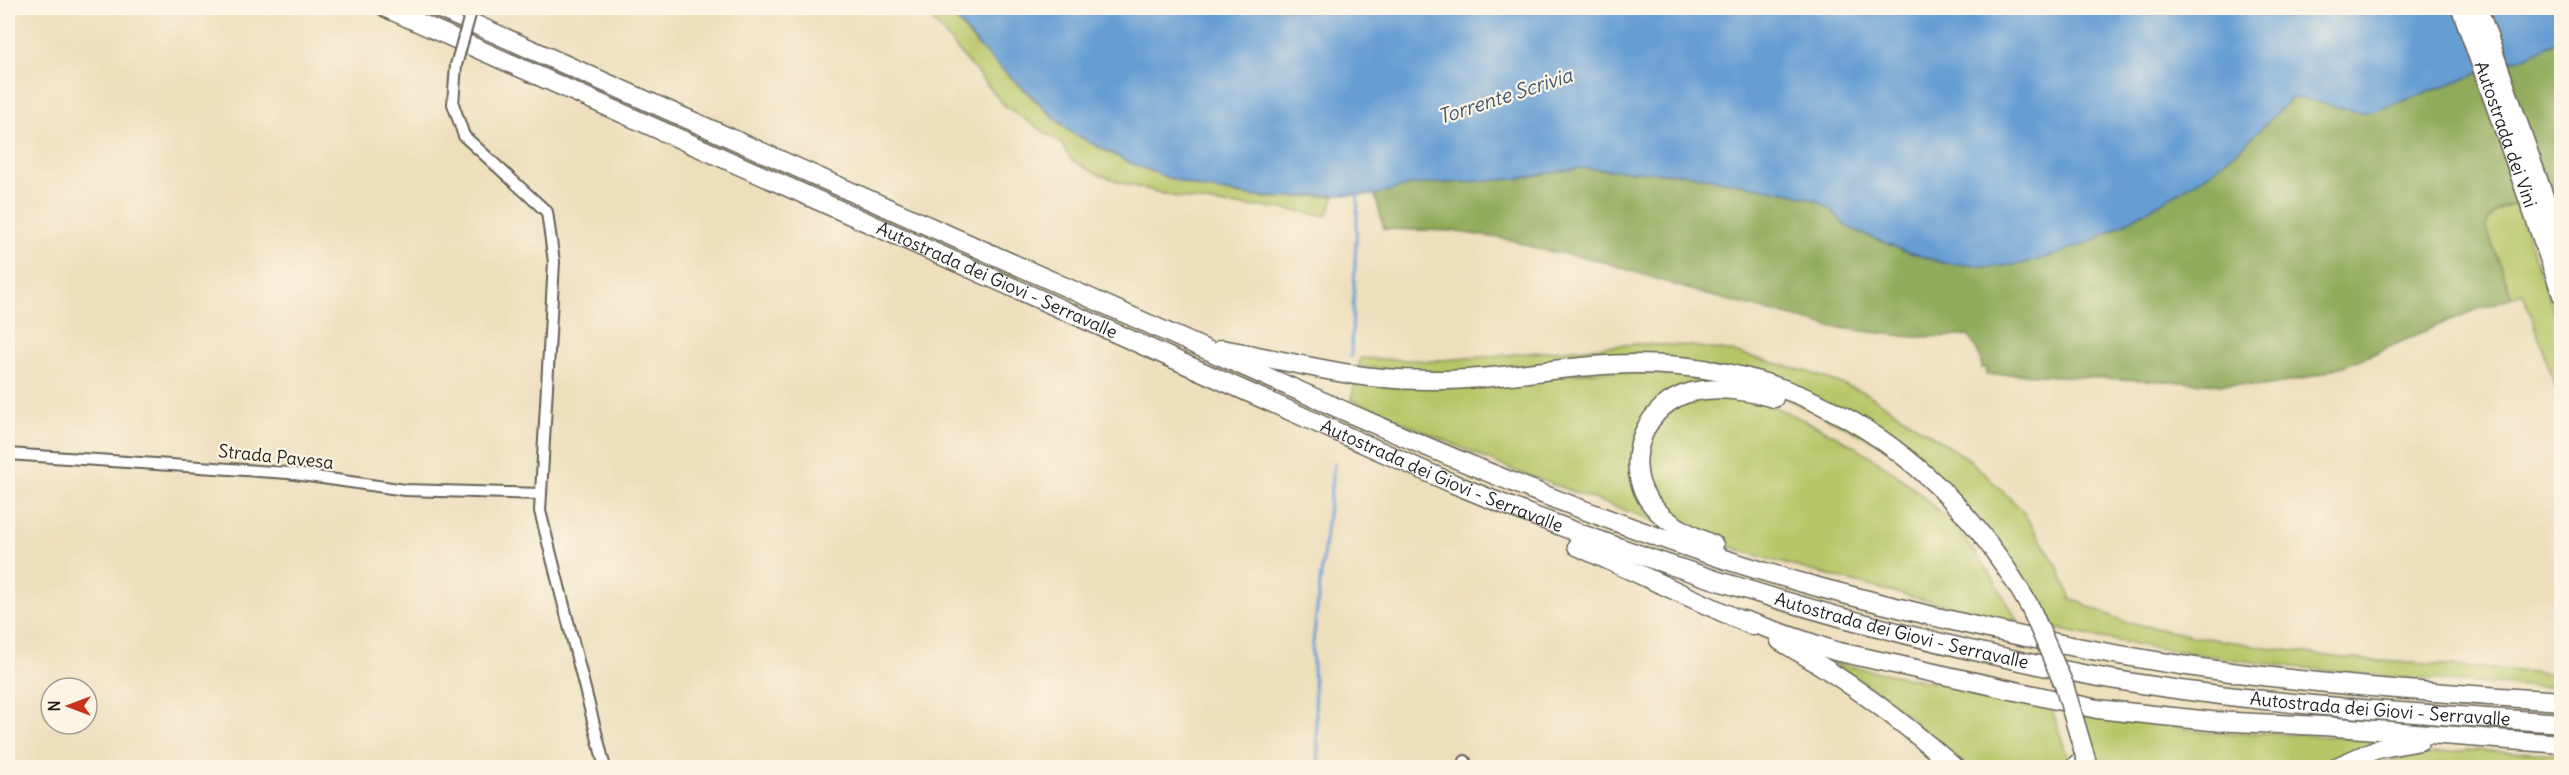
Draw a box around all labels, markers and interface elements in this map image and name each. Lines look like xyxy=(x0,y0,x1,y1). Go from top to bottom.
street label: Autostrada dei Vini xyxy=(2470,58,2542,210)
water label: Torrente Scrivia xyxy=(1434,62,1577,129)
street label: Autostrada dei Giovi - Serravalle xyxy=(873,216,1121,344)
street label: Autostrada dei Giovi - Serravalle xyxy=(1317,414,1566,537)
street label: Strada Pavesa xyxy=(217,439,335,474)
street label: Autostrada dei Giovi - Serravalle xyxy=(1772,587,2031,674)
north arrow xyxy=(39,676,99,736)
street label: Autostrada dei Giovi - Serravalle xyxy=(2249,687,2511,731)
text: N xyxy=(44,700,64,712)

